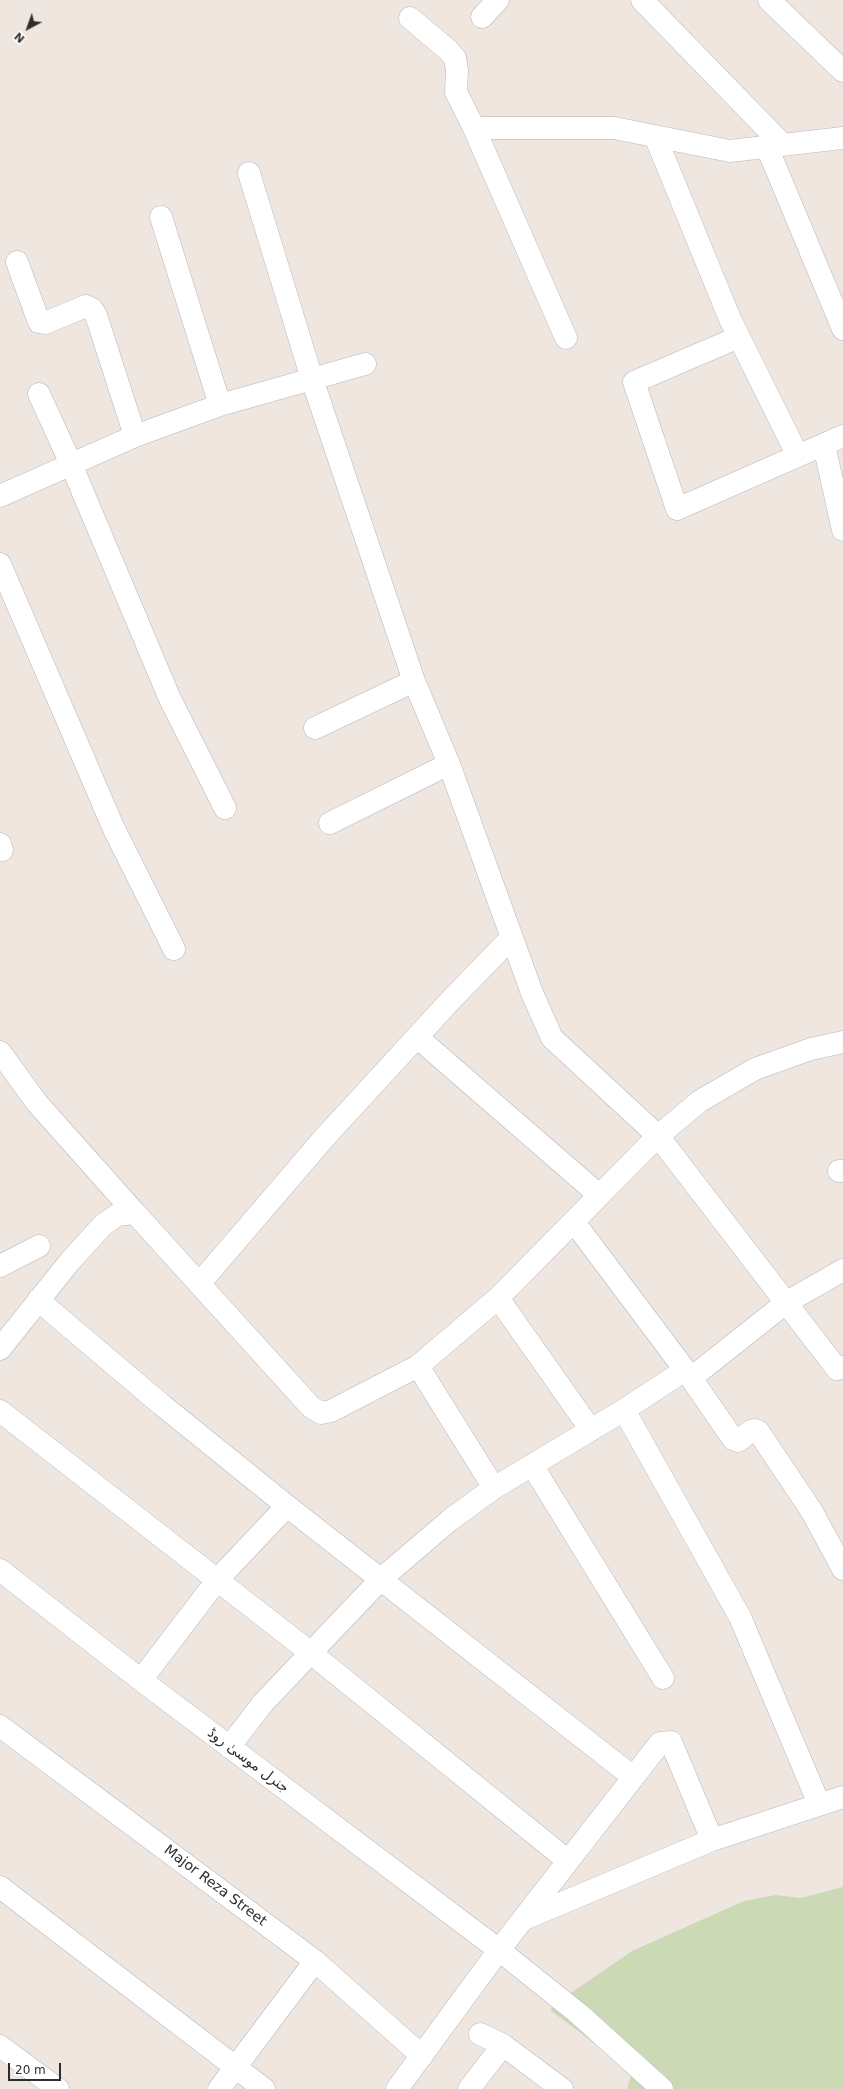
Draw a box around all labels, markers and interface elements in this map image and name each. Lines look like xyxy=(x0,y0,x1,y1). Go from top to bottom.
north arrow xyxy=(8,8,48,48)
text: N xyxy=(12,30,28,45)
street label: جنرل موسیٰ روڈ xyxy=(204,1725,292,1797)
street label: Major Reza Street xyxy=(160,1842,270,1930)
scale bar xyxy=(10,2055,63,2081)
text: 20 m xyxy=(15,2063,46,2077)

